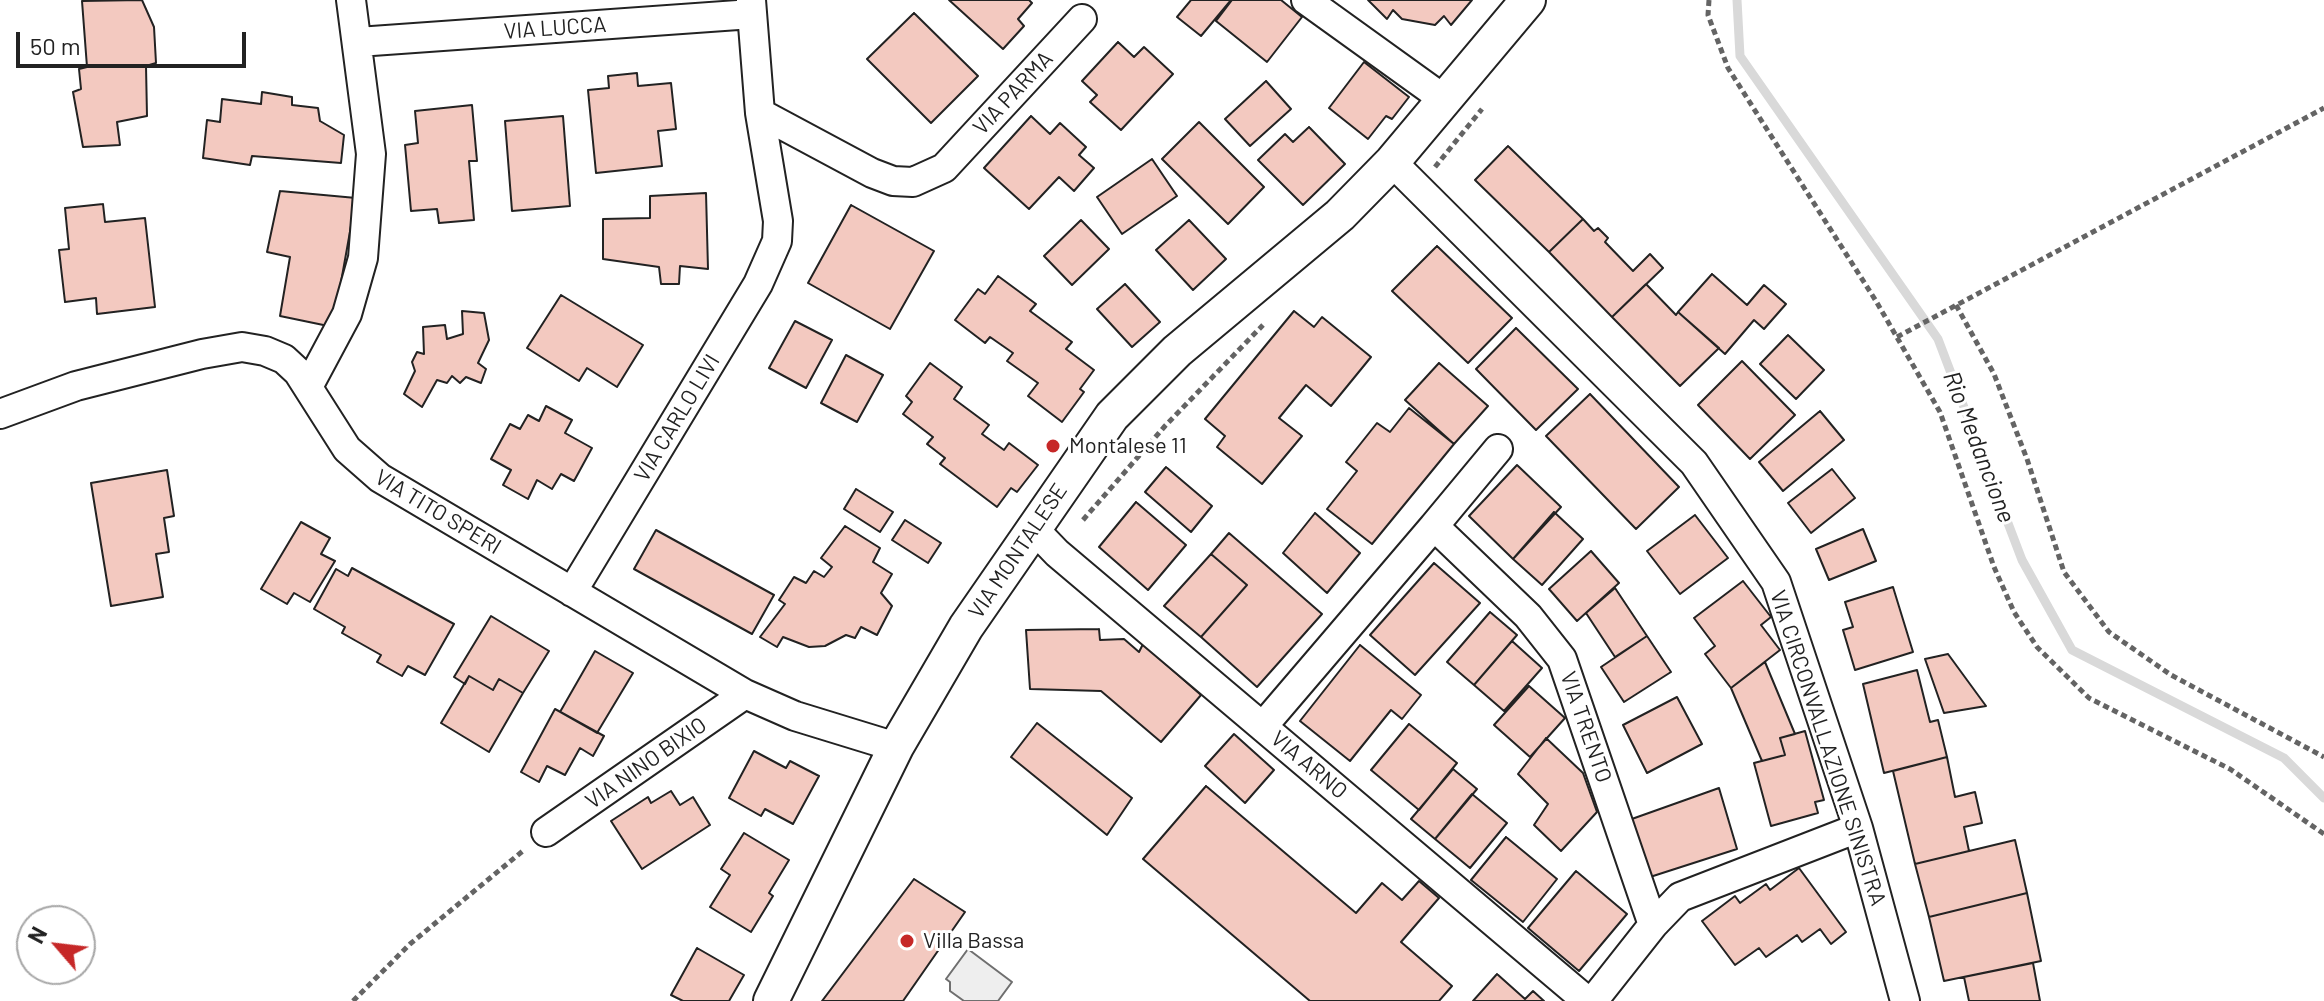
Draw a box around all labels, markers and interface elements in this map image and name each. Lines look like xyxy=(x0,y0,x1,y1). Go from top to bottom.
street label: VIA LUCCA xyxy=(503,11,607,45)
scale bar xyxy=(20,16,250,66)
text: 50 m xyxy=(30,31,81,60)
street label: VIA PARMA xyxy=(968,46,1058,140)
street label: VIA CARLO LIVI xyxy=(629,350,725,486)
water label: Rio Medancione xyxy=(1937,367,2021,527)
place label: Montalese 11 xyxy=(1069,433,1187,459)
marker: Montalese 11 xyxy=(1044,437,1062,455)
street label: VIA TITO SPERI xyxy=(370,464,506,560)
street label: VIA MONTALESE xyxy=(963,478,1073,624)
street label: VIA CIRCONVALLAZIONE SINISTRA xyxy=(1764,587,1892,909)
street label: VIA TRENTO xyxy=(1555,668,1617,786)
street label: VIA NINO BIXIO xyxy=(580,712,712,814)
street label: VIA ARNO xyxy=(1265,725,1353,805)
north arrow xyxy=(16,905,96,985)
text: N xyxy=(22,922,51,947)
place label: Villa Bassa xyxy=(923,928,1024,954)
marker: Villa Bassa xyxy=(898,932,916,950)

